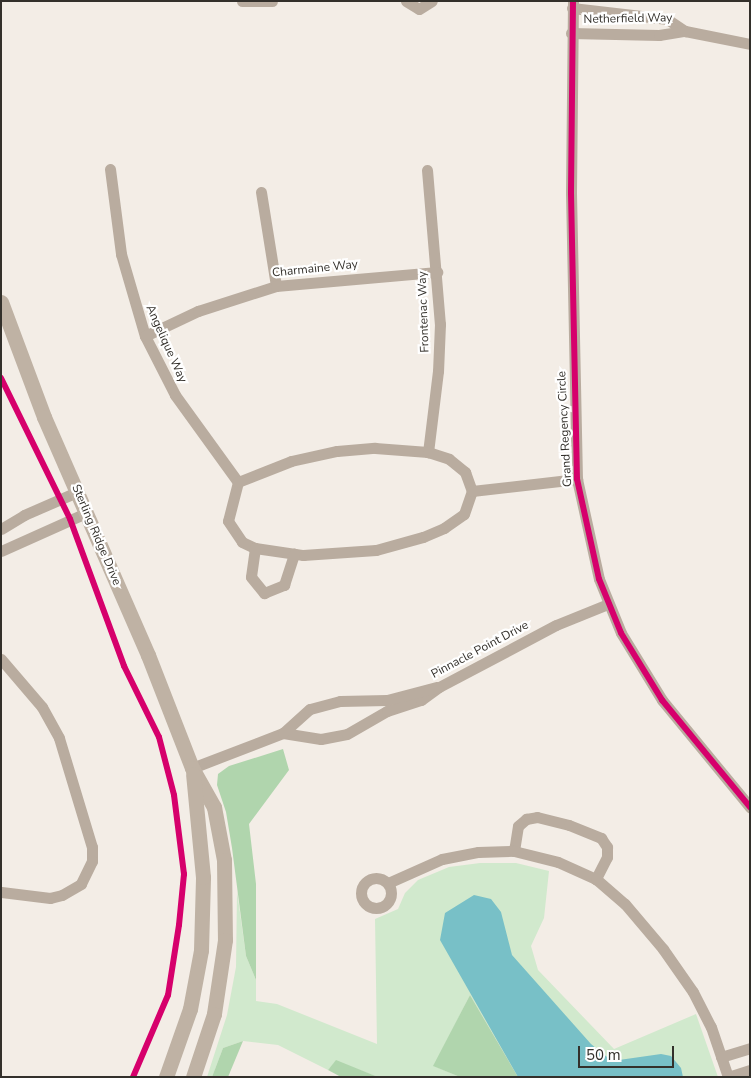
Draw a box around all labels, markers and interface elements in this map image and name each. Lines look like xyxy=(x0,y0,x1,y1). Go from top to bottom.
street label: Netherfield Way xyxy=(583,11,673,27)
street label: Charmaine Way xyxy=(271,257,359,281)
street label: Frontenac Way xyxy=(415,271,433,353)
street label: Angelique Way xyxy=(142,303,190,385)
street label: Grand Regency Circle xyxy=(555,371,575,487)
street label: Sterling Ridge Drive xyxy=(68,482,124,588)
street label: Pinnacle Point Drive xyxy=(429,618,531,682)
scale bar xyxy=(581,1036,677,1068)
text: 50 m xyxy=(586,1045,621,1065)

